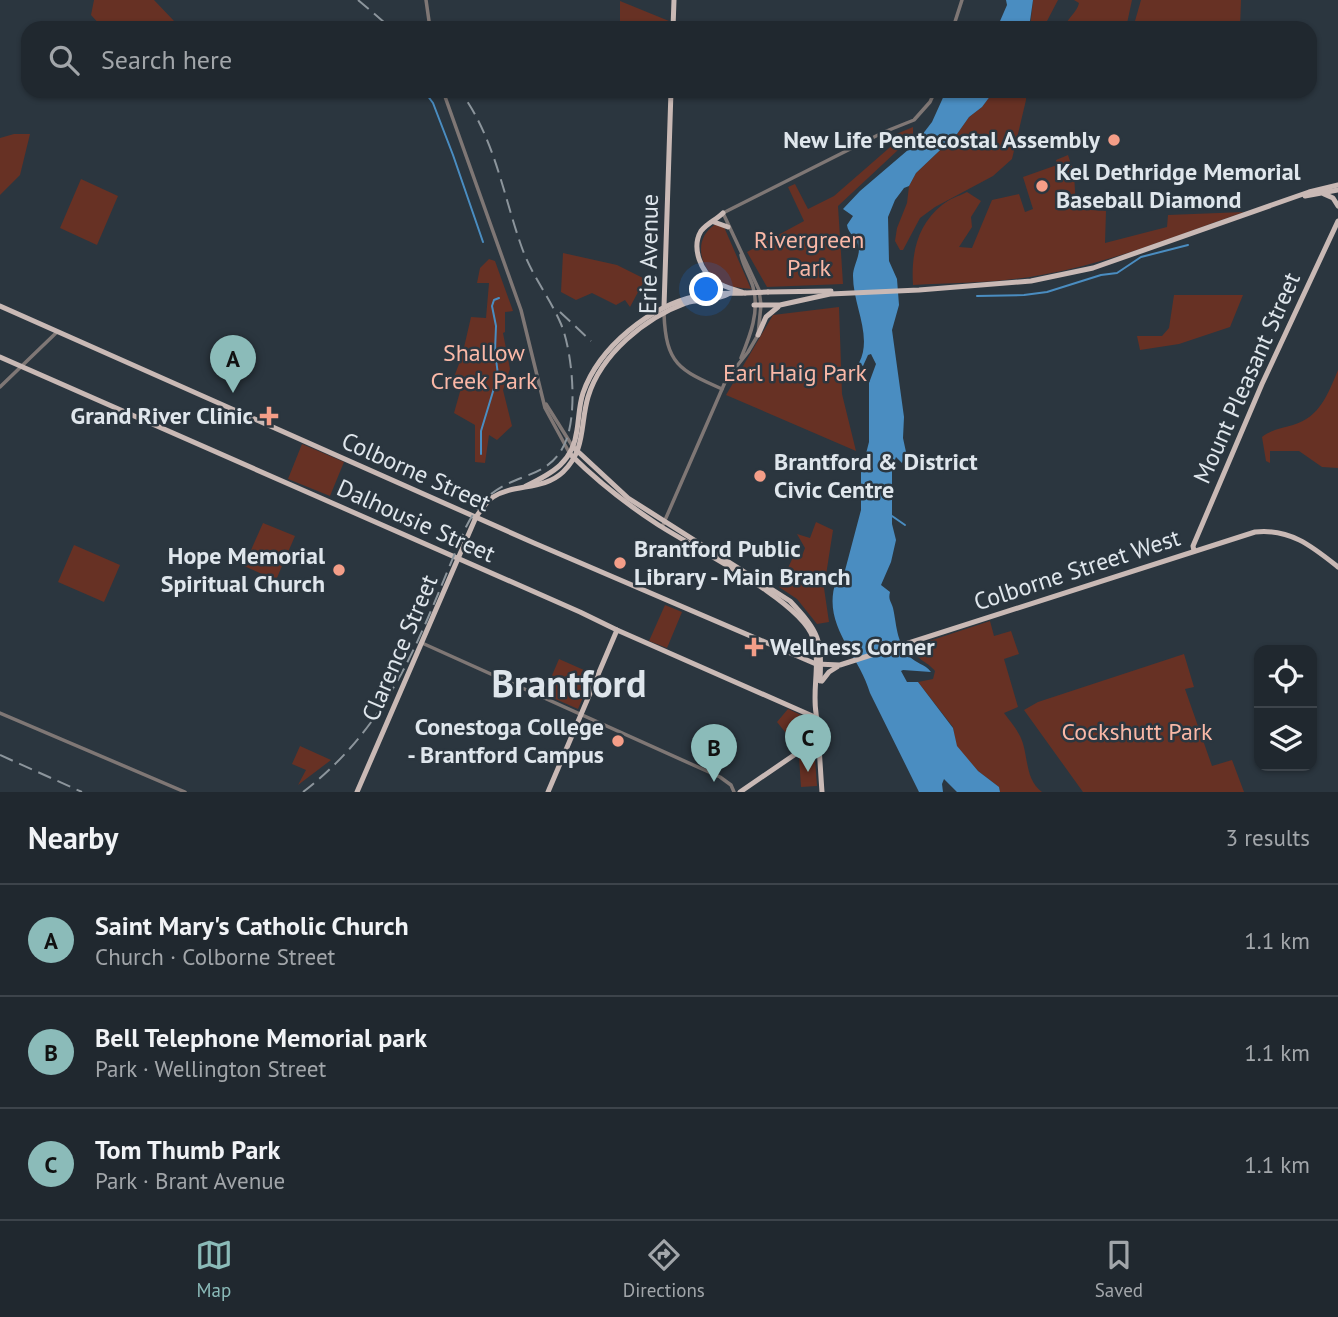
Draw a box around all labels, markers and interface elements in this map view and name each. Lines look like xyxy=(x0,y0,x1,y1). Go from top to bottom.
search box xyxy=(21,21,1317,98)
icon: search xyxy=(45,41,83,79)
text: Search here xyxy=(101,43,232,76)
place label: New Life Pentecostal Assembly xyxy=(783,124,1101,155)
marker: New Life Pentecostal Assembly xyxy=(1106,132,1122,148)
place label: Kel Dethridge Memorial Baseball Diamond xyxy=(1056,156,1302,215)
marker: Kel Dethridge Memorial Baseball Diamond xyxy=(1034,178,1050,194)
street label: Erie Avenue xyxy=(632,194,665,314)
park label: Rivergreen Park xyxy=(754,224,864,283)
street label: Mount Pleasant Street xyxy=(1186,267,1307,488)
your location xyxy=(689,272,723,306)
pin: A xyxy=(210,335,256,393)
park label: Shallow Creek Park xyxy=(431,337,538,396)
park label: Earl Haig Park xyxy=(723,357,868,388)
place label: Grand River Clinic xyxy=(71,400,253,431)
marker: Grand River Clinic xyxy=(259,406,279,426)
street label: Colborne Street xyxy=(337,425,495,518)
place label: Brantford & District Civic Centre xyxy=(774,446,978,505)
marker: Brantford & District Civic Centre xyxy=(752,468,768,484)
street label: Dalhousie Street xyxy=(332,472,500,569)
street label: Colborne Street West xyxy=(970,522,1184,617)
place label: Brantford Public Library - Main Branch xyxy=(634,533,851,592)
place label: Hope Memorial Spiritual Church xyxy=(161,540,326,599)
marker: Brantford Public Library - Main Branch xyxy=(612,555,628,571)
marker: Hope Memorial Spiritual Church xyxy=(331,562,347,578)
street label: Clarence Street xyxy=(355,570,444,726)
place label: Wellness Corner xyxy=(770,631,935,662)
marker: Wellness Corner xyxy=(744,637,764,657)
map controls xyxy=(1254,645,1317,771)
button: locate xyxy=(1254,645,1317,708)
district label: Brantford xyxy=(492,658,646,707)
button: layers xyxy=(1254,708,1317,771)
place label: Conestoga College - Brantford Campus xyxy=(407,711,604,770)
pin: C xyxy=(785,714,831,772)
park label: Cockshutt Park xyxy=(1061,716,1213,747)
pin: B xyxy=(691,724,737,782)
marker: Conestoga College - Brantford Campus xyxy=(610,733,626,749)
text: Nearby xyxy=(28,818,118,857)
text: 3 results xyxy=(1226,823,1310,852)
text: Saint Mary's Catholic Church xyxy=(95,909,409,942)
text: A xyxy=(44,926,58,955)
text: 1.1 km xyxy=(1244,926,1310,955)
text: Church · Colborne Street xyxy=(95,942,335,971)
text: Bell Telephone Memorial park xyxy=(95,1021,427,1054)
text: B xyxy=(44,1038,58,1067)
text: 1.1 km xyxy=(1244,1038,1310,1067)
text: Park · Wellington Street xyxy=(95,1054,326,1083)
text: Tom Thumb Park xyxy=(95,1133,280,1166)
text: C xyxy=(45,1150,57,1179)
text: 1.1 km xyxy=(1244,1150,1310,1179)
text: Park · Brant Avenue xyxy=(95,1166,285,1195)
tab: Map xyxy=(195,1236,233,1302)
tab: Directions xyxy=(623,1236,705,1302)
tab: Saved xyxy=(1095,1236,1143,1302)

